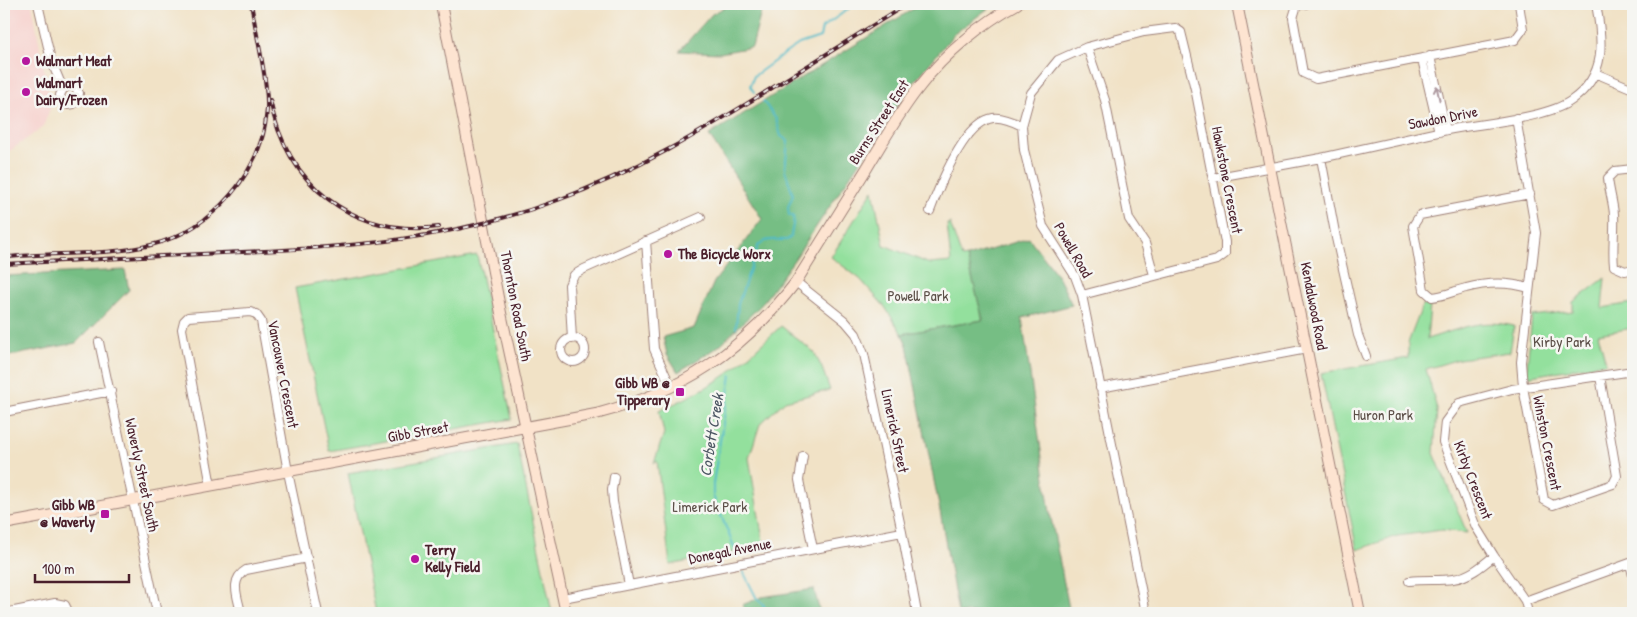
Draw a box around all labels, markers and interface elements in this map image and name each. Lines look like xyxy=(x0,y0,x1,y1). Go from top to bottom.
place label: Walmart Meat xyxy=(36,50,112,71)
marker: Walmart Meat xyxy=(20,55,32,67)
place label: Walmart Dairy/Frozen xyxy=(36,72,108,111)
street label: Burns Street East xyxy=(843,75,914,168)
marker: Walmart Dairy/Frozen xyxy=(20,86,32,98)
one-way arrow xyxy=(1433,86,1442,102)
street label: Sawdon Drive xyxy=(1407,101,1479,135)
street label: Hawkstone Crescent xyxy=(1207,125,1248,236)
street label: Powell Road xyxy=(1049,218,1098,281)
place label: The Bicycle Worx xyxy=(677,243,771,265)
marker: The Bicycle Worx xyxy=(662,248,674,260)
street label: Thornton Road South xyxy=(496,249,537,363)
street label: Kendalwood Road xyxy=(1296,260,1333,352)
park label: Powell Park xyxy=(887,285,949,306)
street label: Vancouver Crescent xyxy=(263,318,304,431)
park label: Kirby Park xyxy=(1533,331,1591,352)
place label: Gibb WB @ Tipperary xyxy=(615,372,671,411)
marker: Gibb WB @ Tipperary xyxy=(674,386,686,398)
street label: Limerick Street xyxy=(876,387,915,475)
water label: Corbett Creek xyxy=(694,391,729,478)
street label: Winston Crescent xyxy=(1528,394,1567,493)
park label: Huron Park xyxy=(1353,404,1413,425)
street label: Waverly Street South xyxy=(120,416,165,534)
street label: Gibb Street xyxy=(386,416,451,447)
street label: Kirby Crescent xyxy=(1449,438,1498,523)
place label: Gibb WB @ Waverly xyxy=(40,494,96,533)
park label: Limerick Park xyxy=(673,496,747,517)
marker: Gibb WB @ Waverly xyxy=(99,508,111,520)
street label: Donegal Avenue xyxy=(687,532,773,569)
place label: Terry Kelly Field xyxy=(424,539,480,578)
scale bar xyxy=(35,552,129,584)
marker: Terry Kelly Field xyxy=(409,553,421,565)
text: 100 m xyxy=(42,558,75,579)

